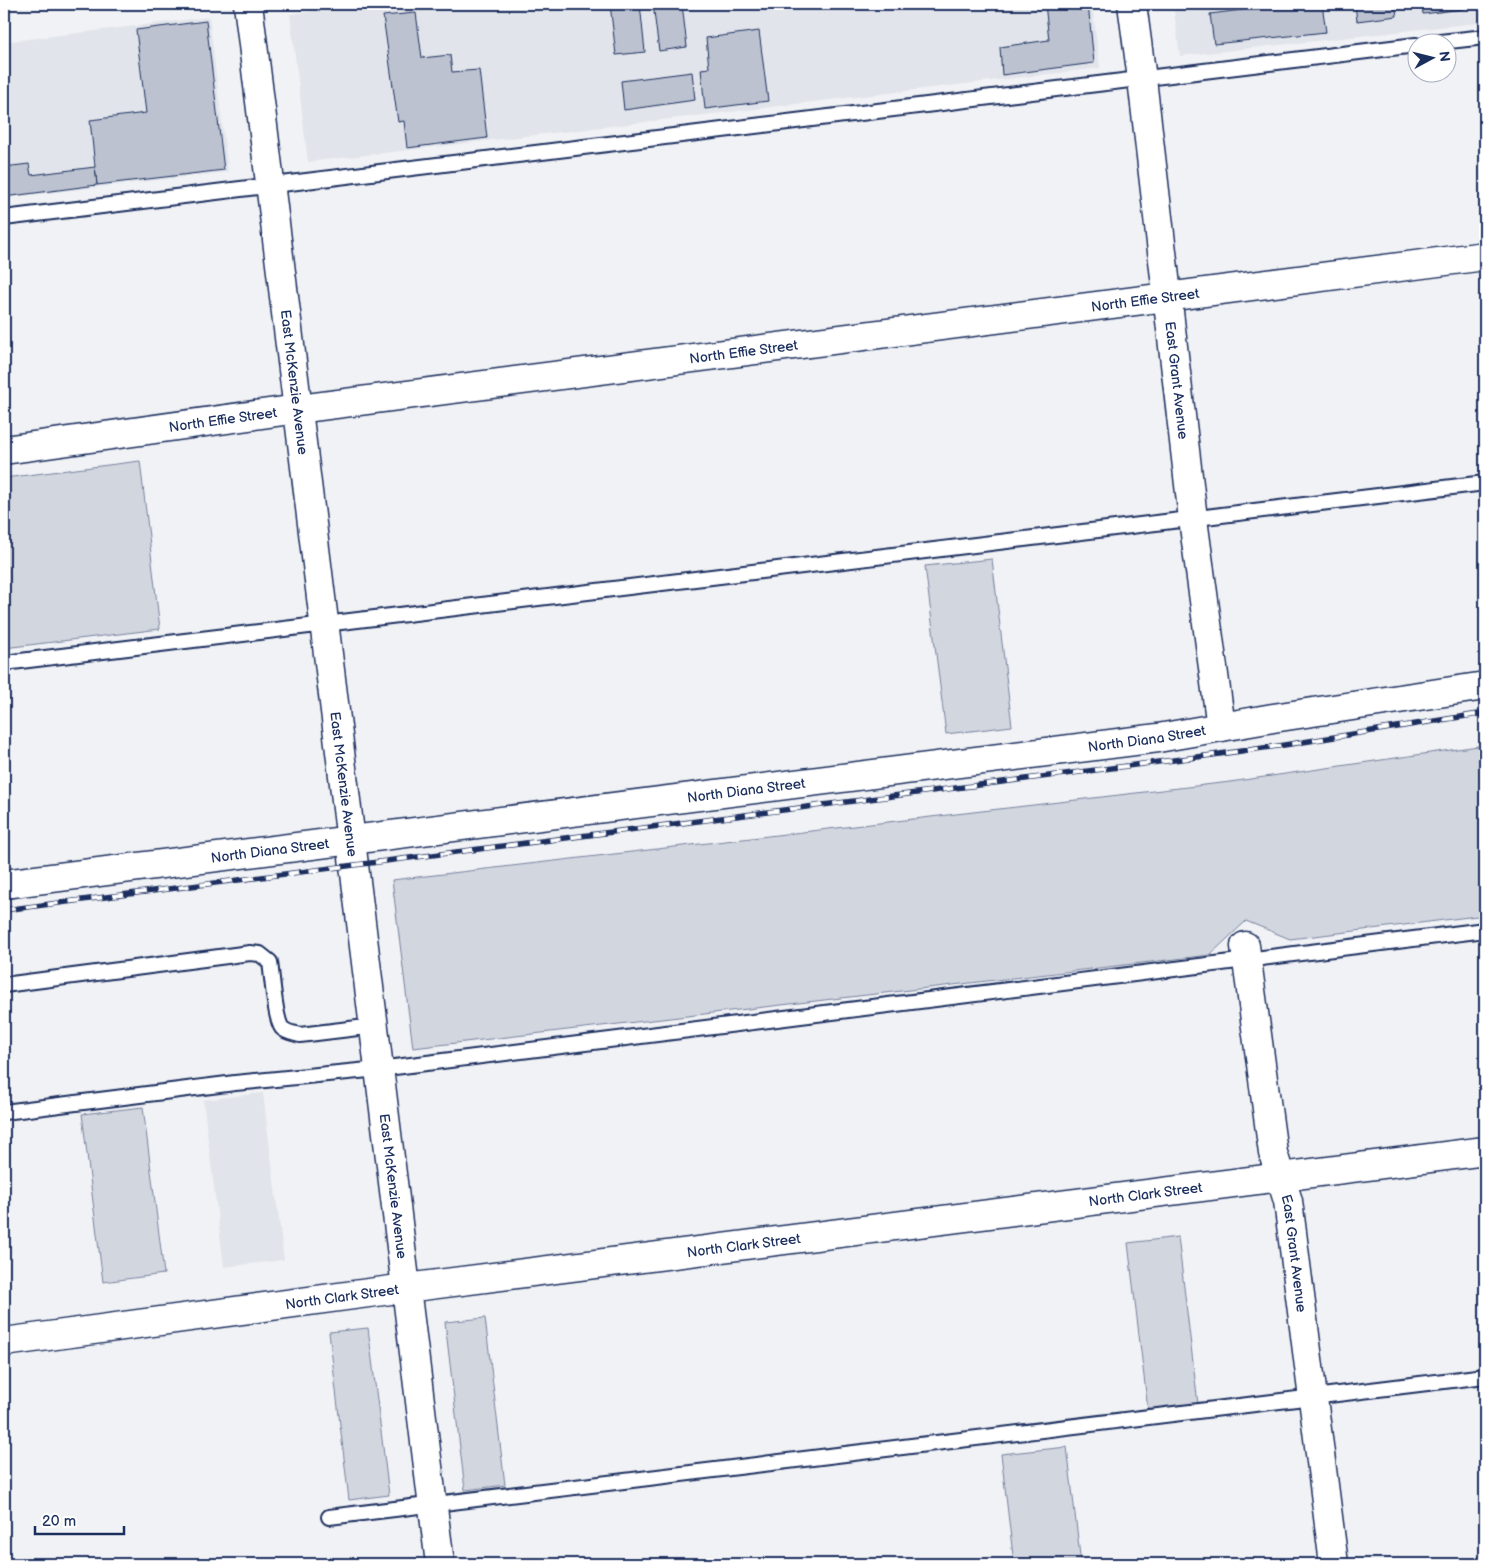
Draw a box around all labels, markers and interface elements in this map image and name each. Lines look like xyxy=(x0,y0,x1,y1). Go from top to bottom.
north arrow xyxy=(1406,32,1456,82)
text: N xyxy=(1435,50,1453,63)
street label: North Effie Street xyxy=(1090,284,1201,315)
street label: East McKenzie Avenue xyxy=(277,309,312,456)
street label: East Grant Avenue xyxy=(1162,320,1192,440)
street label: North Effie Street xyxy=(688,336,799,367)
street label: North Effie Street xyxy=(168,403,279,435)
street label: East McKenzie Avenue xyxy=(327,711,361,858)
street label: North Diana Street xyxy=(1087,721,1208,755)
street label: North Diana Street xyxy=(686,774,807,806)
street label: North Diana Street xyxy=(210,834,331,866)
street label: East McKenzie Avenue xyxy=(376,1113,411,1260)
street label: North Clark Street xyxy=(1088,1178,1204,1210)
street label: East Grant Avenue xyxy=(1278,1192,1311,1313)
street label: North Clark Street xyxy=(686,1229,802,1261)
street label: North Clark Street xyxy=(284,1280,400,1313)
scale bar xyxy=(35,1503,124,1535)
text: 20 m xyxy=(42,1512,76,1531)

